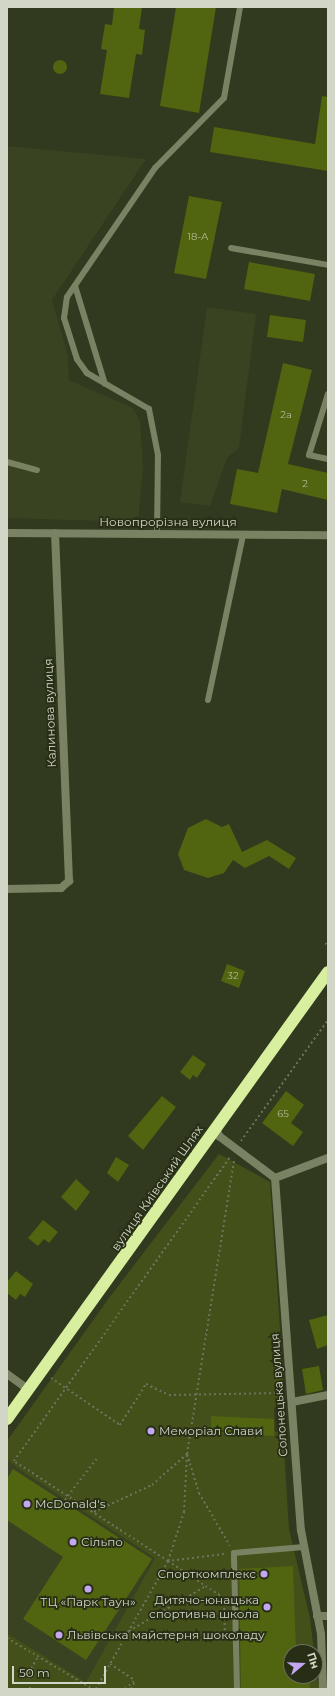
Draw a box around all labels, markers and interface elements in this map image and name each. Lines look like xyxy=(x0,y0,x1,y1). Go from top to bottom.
house number: 18-А xyxy=(187,231,209,243)
house number: 2а xyxy=(280,409,292,421)
house number: 2 xyxy=(302,478,308,490)
street label: Новопрорізна вулиця xyxy=(99,515,237,529)
street label: Калинова вулиця xyxy=(41,658,59,768)
house number: 32 xyxy=(227,970,239,982)
house number: 65 xyxy=(277,1108,289,1120)
street label: вулиця Київський Шлях xyxy=(108,1123,206,1253)
street label: Солонецька вулиця xyxy=(268,1333,290,1457)
place label: Mеморіал Слави xyxy=(159,1424,263,1438)
marker: Mеморіал Слави xyxy=(146,1426,156,1436)
place label: McDonald's xyxy=(35,1497,105,1511)
marker: McDonald's xyxy=(22,1499,32,1509)
place label: Сільпо xyxy=(81,1535,123,1549)
marker: Сільпо xyxy=(68,1537,78,1547)
place label: Спорткомплекс xyxy=(158,1567,256,1581)
marker: Спорткомплекс xyxy=(259,1569,269,1579)
marker: ТЦ «Парк Таун» xyxy=(83,1584,93,1594)
place label: Дитячо-юнацька спортивна школа xyxy=(149,1593,259,1621)
place label: ТЦ «Парк Таун» xyxy=(40,1595,136,1609)
marker: Дитячо-юнацька спортивна школа xyxy=(262,1602,272,1612)
place label: Львівська майстерня шоколаду xyxy=(67,1628,265,1642)
marker: Львівська майстерня шоколаду xyxy=(54,1630,64,1640)
north arrow xyxy=(283,1644,323,1684)
text: Пн xyxy=(304,1650,323,1671)
scale bar xyxy=(14,1658,108,1684)
text: 50 m xyxy=(19,1665,50,1680)

